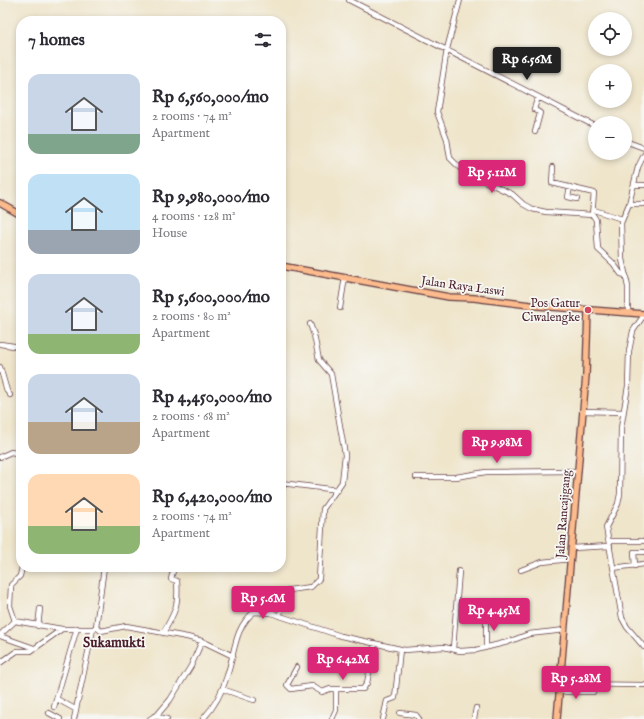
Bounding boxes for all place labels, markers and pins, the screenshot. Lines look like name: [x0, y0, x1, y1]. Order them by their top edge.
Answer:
pin: Rp 6.56M: [486, 47, 568, 81]
pin: Rp 5.11M: [451, 160, 533, 194]
place label: Pos Gatur Ciwalengke: [522, 296, 581, 325]
marker: Pos Gatur Ciwalengke: [583, 305, 593, 315]
pin: Rp 9.98M: [456, 430, 538, 464]
pin: Rp 5.6M: [226, 586, 300, 620]
pin: Rp 4.45M: [453, 598, 535, 632]
pin: Rp 6.42M: [302, 647, 384, 681]
pin: Rp 5.28M: [535, 666, 617, 700]

